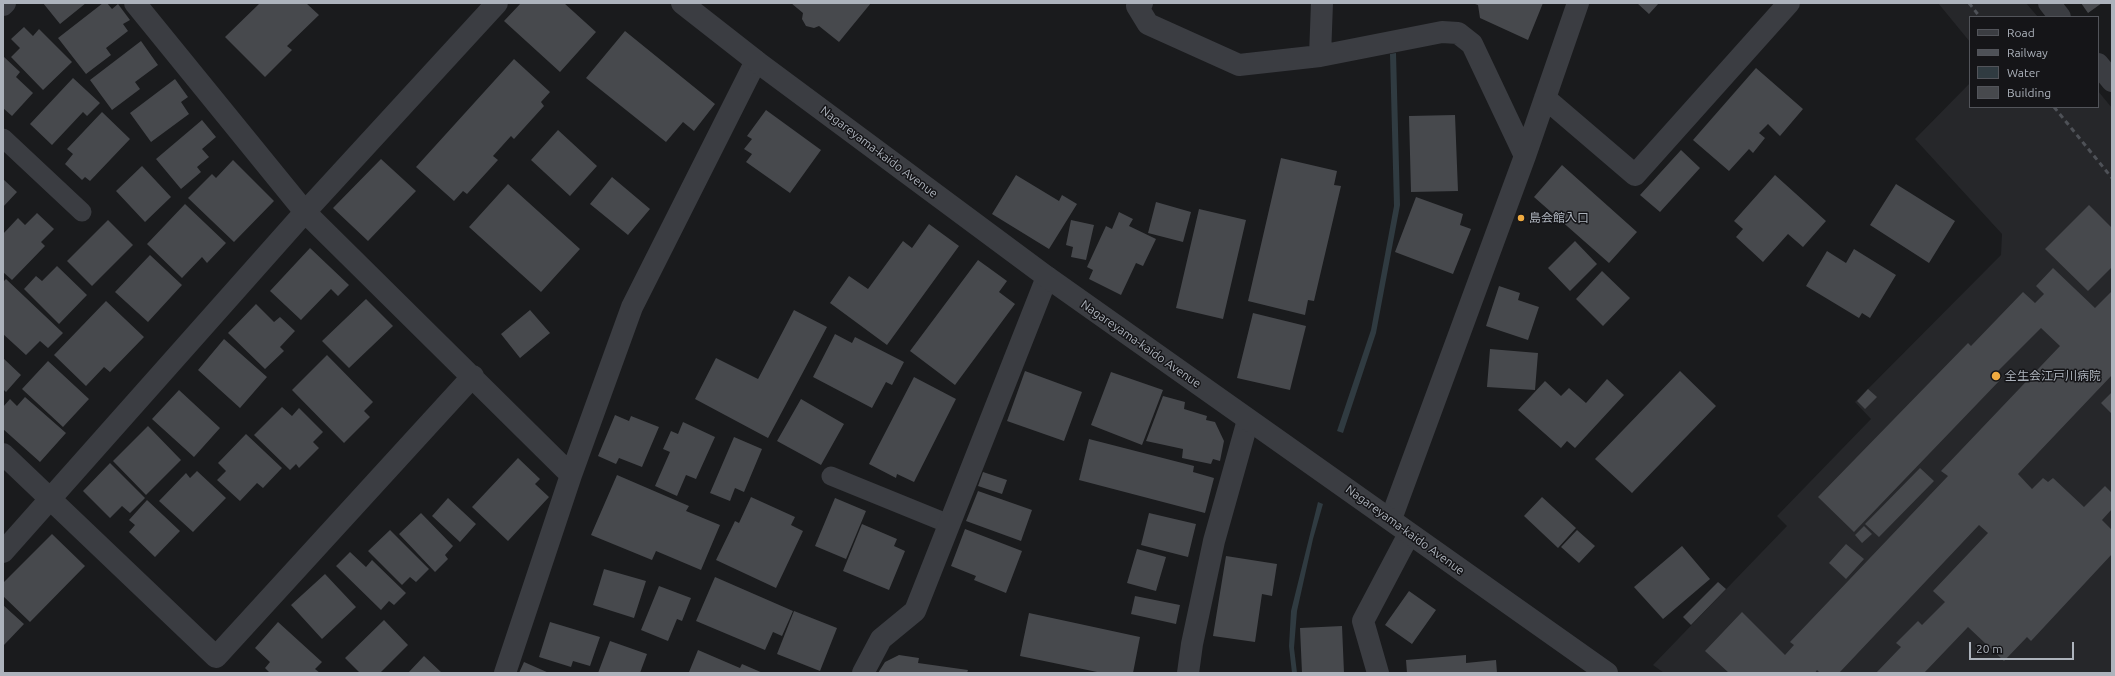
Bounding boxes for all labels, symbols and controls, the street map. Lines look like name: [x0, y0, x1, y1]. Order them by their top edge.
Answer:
legend: [1969, 16, 2099, 108]
text: Road: [2007, 26, 2035, 39]
text: Railway: [2007, 46, 2048, 59]
text: Water: [2007, 66, 2040, 79]
text: Building: [2007, 86, 2051, 99]
street label: Nagareyama-kaido Avenue: [817, 103, 941, 201]
place label: 島会館入口: [1529, 211, 1589, 225]
marker: 島会館入口: [1516, 213, 1526, 223]
street label: Nagareyama-kaido Avenue: [1078, 297, 1204, 391]
place label: 全生会江戸川病院: [2005, 369, 2101, 383]
marker: 全生会江戸川病院: [1990, 370, 2002, 382]
street label: Nagareyama-kaido Avenue: [1343, 482, 1467, 578]
scale bar: [1971, 634, 2076, 660]
text: 20 m: [1976, 642, 2003, 655]

